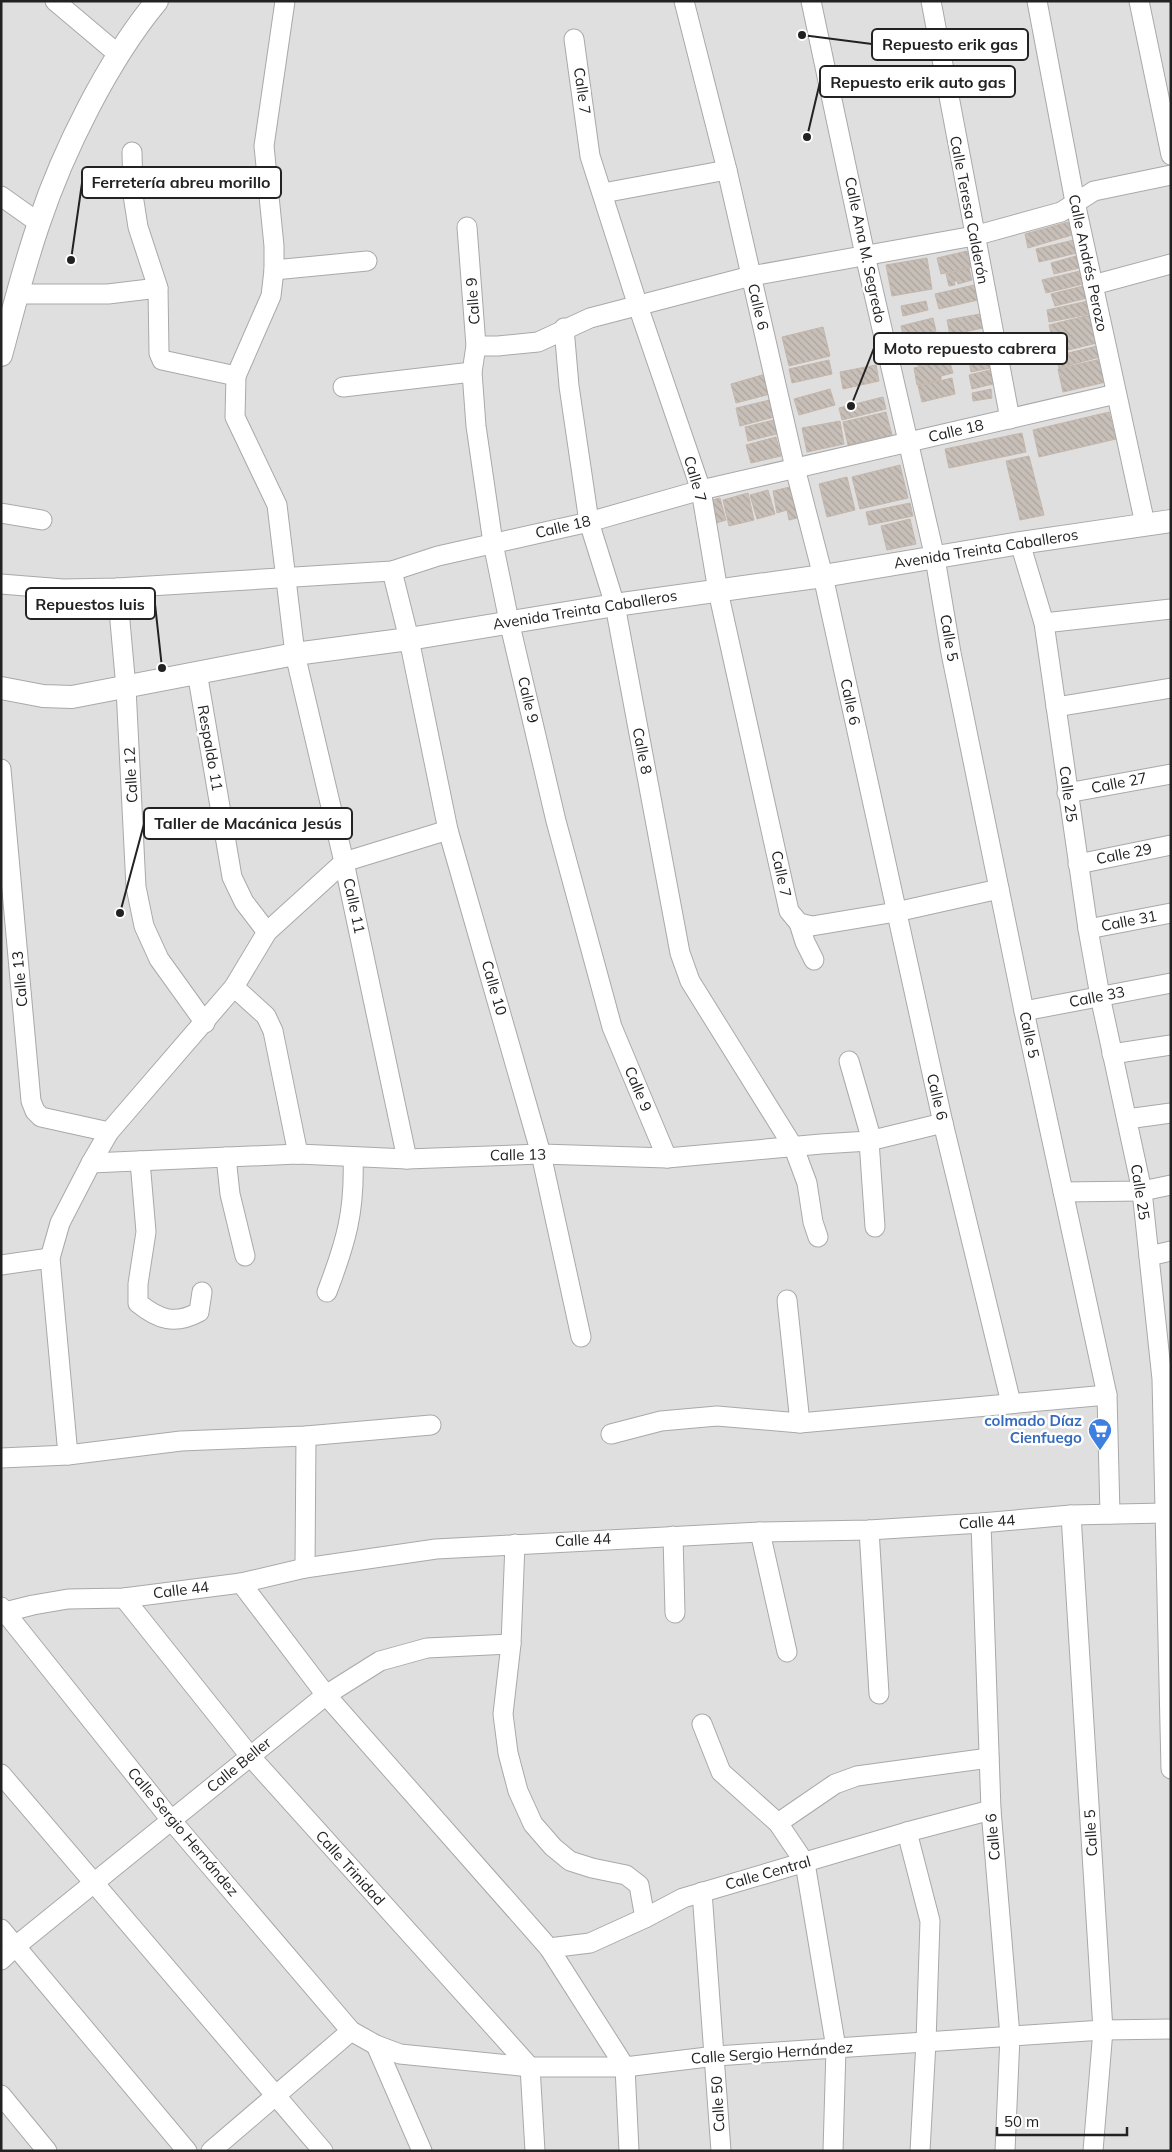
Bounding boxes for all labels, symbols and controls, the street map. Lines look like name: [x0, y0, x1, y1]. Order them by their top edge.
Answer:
callout: Repuesto erik gas: [872, 29, 1028, 60]
text: Repuesto erik gas: [882, 34, 1018, 54]
street label: Calle 7: [570, 66, 595, 116]
callout: Repuesto erik auto gas: [820, 66, 1015, 97]
text: Repuesto erik auto gas: [830, 72, 1006, 92]
street label: Calle Teresa Calderón: [946, 134, 993, 286]
callout: Ferretería abreu morillo: [82, 167, 281, 198]
text: Ferretería abreu morillo: [91, 172, 271, 192]
street label: Calle Ana M. Segredo: [841, 175, 890, 325]
street label: Calle Andrés Perozo: [1065, 193, 1112, 333]
street label: Calle 9: [461, 277, 484, 325]
street label: Calle 6: [744, 282, 773, 332]
callout: Moto repuesto cabrera: [874, 333, 1067, 364]
text: Moto repuesto cabrera: [884, 338, 1057, 358]
street label: Calle 18: [926, 415, 985, 446]
street label: Calle 7: [680, 454, 711, 504]
street label: Calle 18: [533, 511, 592, 542]
street label: Avenida Treinta Caballeros: [892, 525, 1080, 572]
street label: Avenida Treinta Caballeros: [491, 586, 679, 633]
callout: Repuestos luis: [26, 588, 155, 619]
text: Repuestos luis: [35, 594, 145, 614]
street label: Calle 5: [936, 613, 963, 663]
street label: Calle 9: [514, 675, 543, 725]
street label: Calle 6: [836, 677, 865, 727]
street label: Respaldo 11: [194, 703, 227, 792]
street label: Calle 8: [629, 726, 656, 776]
street label: Calle 12: [120, 746, 141, 804]
street label: Calle 25: [1055, 765, 1082, 823]
street label: Calle 27: [1089, 768, 1148, 797]
callout: Taller de Macánica Jesús: [144, 808, 352, 839]
text: Taller de Macánica Jesús: [154, 813, 342, 833]
street label: Calle 29: [1094, 839, 1153, 868]
street label: Calle 7: [767, 849, 796, 899]
street label: Calle 11: [339, 876, 370, 935]
street label: Calle 31: [1099, 906, 1158, 935]
street label: Calle 13: [8, 950, 31, 1008]
street label: Calle 10: [478, 958, 511, 1018]
street label: Calle 33: [1067, 982, 1126, 1011]
street label: Calle 5: [1015, 1010, 1044, 1060]
street label: Calle 9: [620, 1063, 656, 1114]
street label: Calle 6: [923, 1072, 952, 1122]
street label: Calle 13: [490, 1145, 546, 1164]
street label: Calle 25: [1127, 1163, 1154, 1221]
place label: colmado Díaz Cienfuego: [984, 1411, 1082, 1447]
supermarket icon: colmado Díaz Cienfuego: [1087, 1417, 1113, 1451]
street label: Calle 44: [958, 1510, 1016, 1533]
street label: Calle 44: [554, 1529, 612, 1550]
street label: Calle 44: [152, 1577, 210, 1602]
street label: Calle Beller: [203, 1733, 275, 1796]
street label: Calle Sergio Hernández: [124, 1763, 243, 1900]
street label: Calle 5: [1080, 1809, 1101, 1857]
street label: Calle 6: [981, 1813, 1004, 1861]
street label: Calle Trinidad: [312, 1826, 389, 1909]
street label: Calle Central: [723, 1851, 813, 1894]
street label: Calle Sergio Hernández: [690, 2037, 854, 2068]
street label: Calle 50: [707, 2075, 728, 2133]
scale bar: [997, 2104, 1127, 2136]
text: 50 m: [1004, 2112, 1039, 2131]

